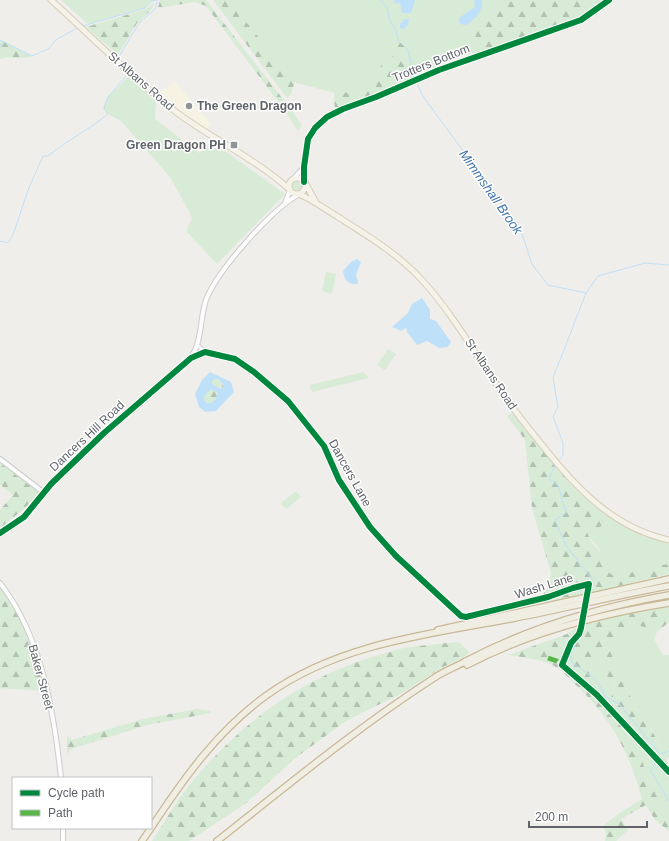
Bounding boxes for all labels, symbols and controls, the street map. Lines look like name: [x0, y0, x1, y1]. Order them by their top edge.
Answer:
street label: Trotters Bottom: [390, 41, 472, 85]
street label: St Albans Road: [105, 49, 177, 113]
place label: The Green Dragon: [197, 99, 302, 113]
marker: The Green Dragon: [184, 101, 194, 111]
place label: Green Dragon PH: [126, 138, 226, 152]
marker: Green Dragon PH: [229, 140, 239, 150]
water label: Mimmshall Brook: [456, 147, 527, 238]
street label: St Albans Road: [462, 336, 520, 412]
street label: Dancers Hill Road: [47, 398, 127, 474]
street label: Dancers Lane: [326, 437, 374, 509]
street label: Wash Lane: [513, 570, 575, 602]
street label: Baker Street: [26, 643, 57, 712]
legend: [12, 777, 152, 829]
text: Cycle path: [48, 786, 105, 800]
scale bar: [529, 803, 647, 829]
text: Path: [48, 806, 73, 820]
text: 200 m: [535, 810, 568, 824]

